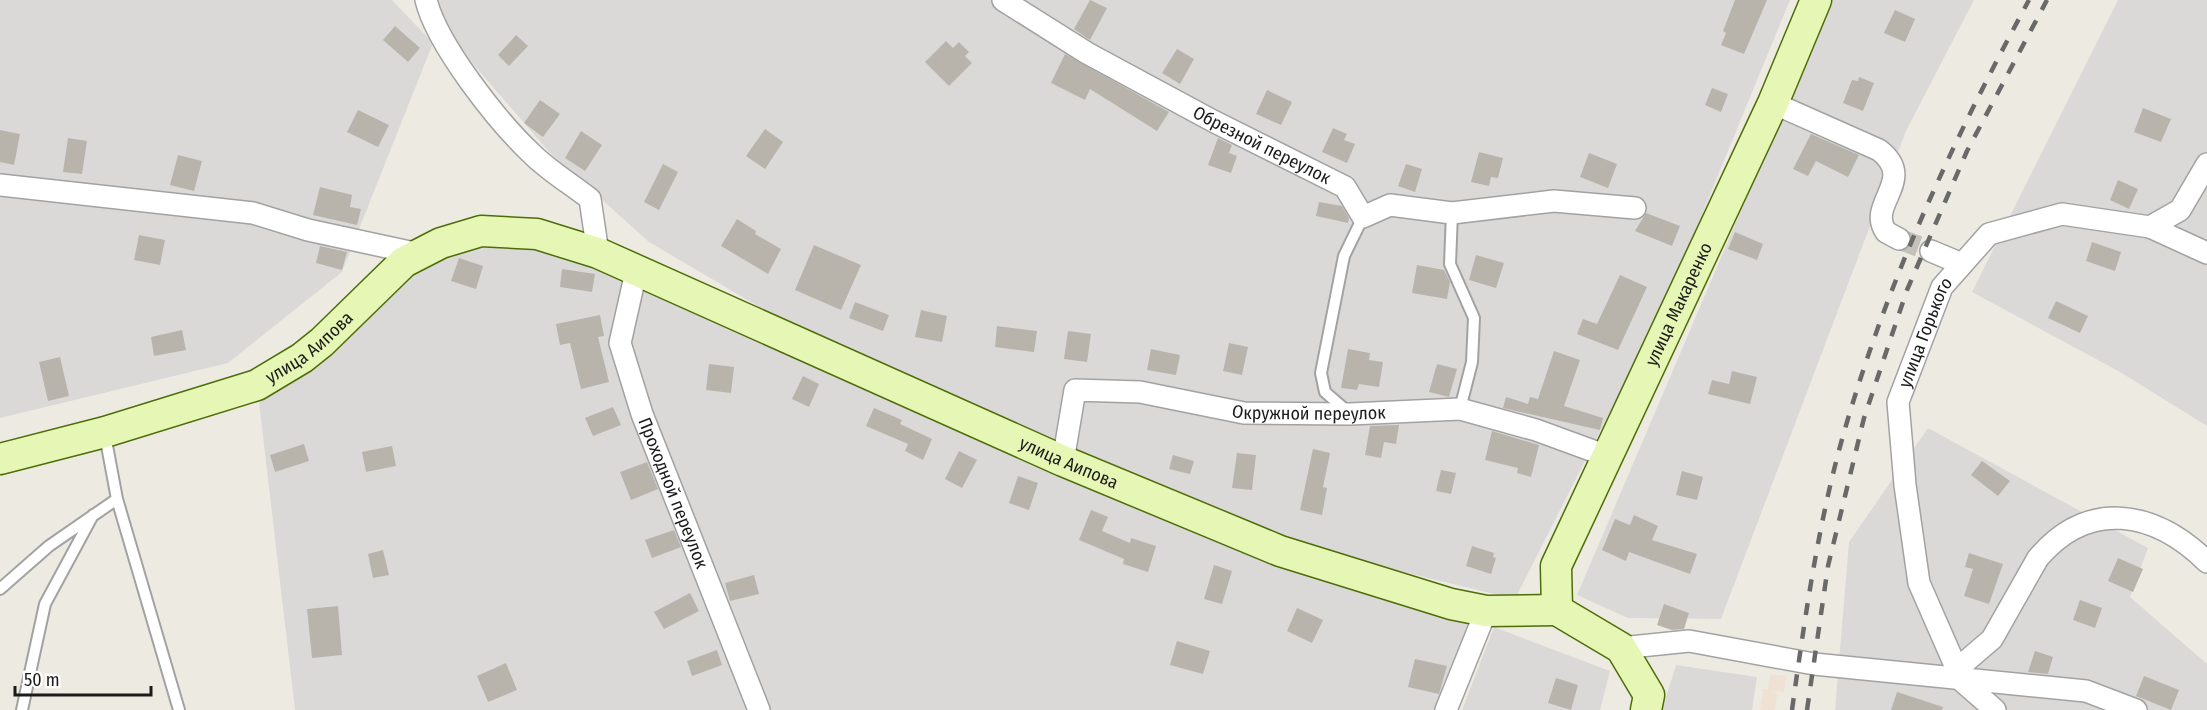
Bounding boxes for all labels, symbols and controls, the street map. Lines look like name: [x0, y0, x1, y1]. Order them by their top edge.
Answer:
street label: Обрезной переулок: [1189, 101, 1335, 189]
street label: улица Макаренко: [1640, 239, 1717, 370]
street label: улица Горького: [1894, 272, 1957, 391]
street label: улица Аипова: [262, 307, 358, 388]
street label: Окружной переулок: [1230, 400, 1387, 425]
street label: Проходной переулок: [633, 414, 713, 572]
street label: улица Аипова: [1016, 432, 1122, 494]
scale bar: [15, 659, 152, 697]
text: 50 m: [24, 669, 60, 691]

